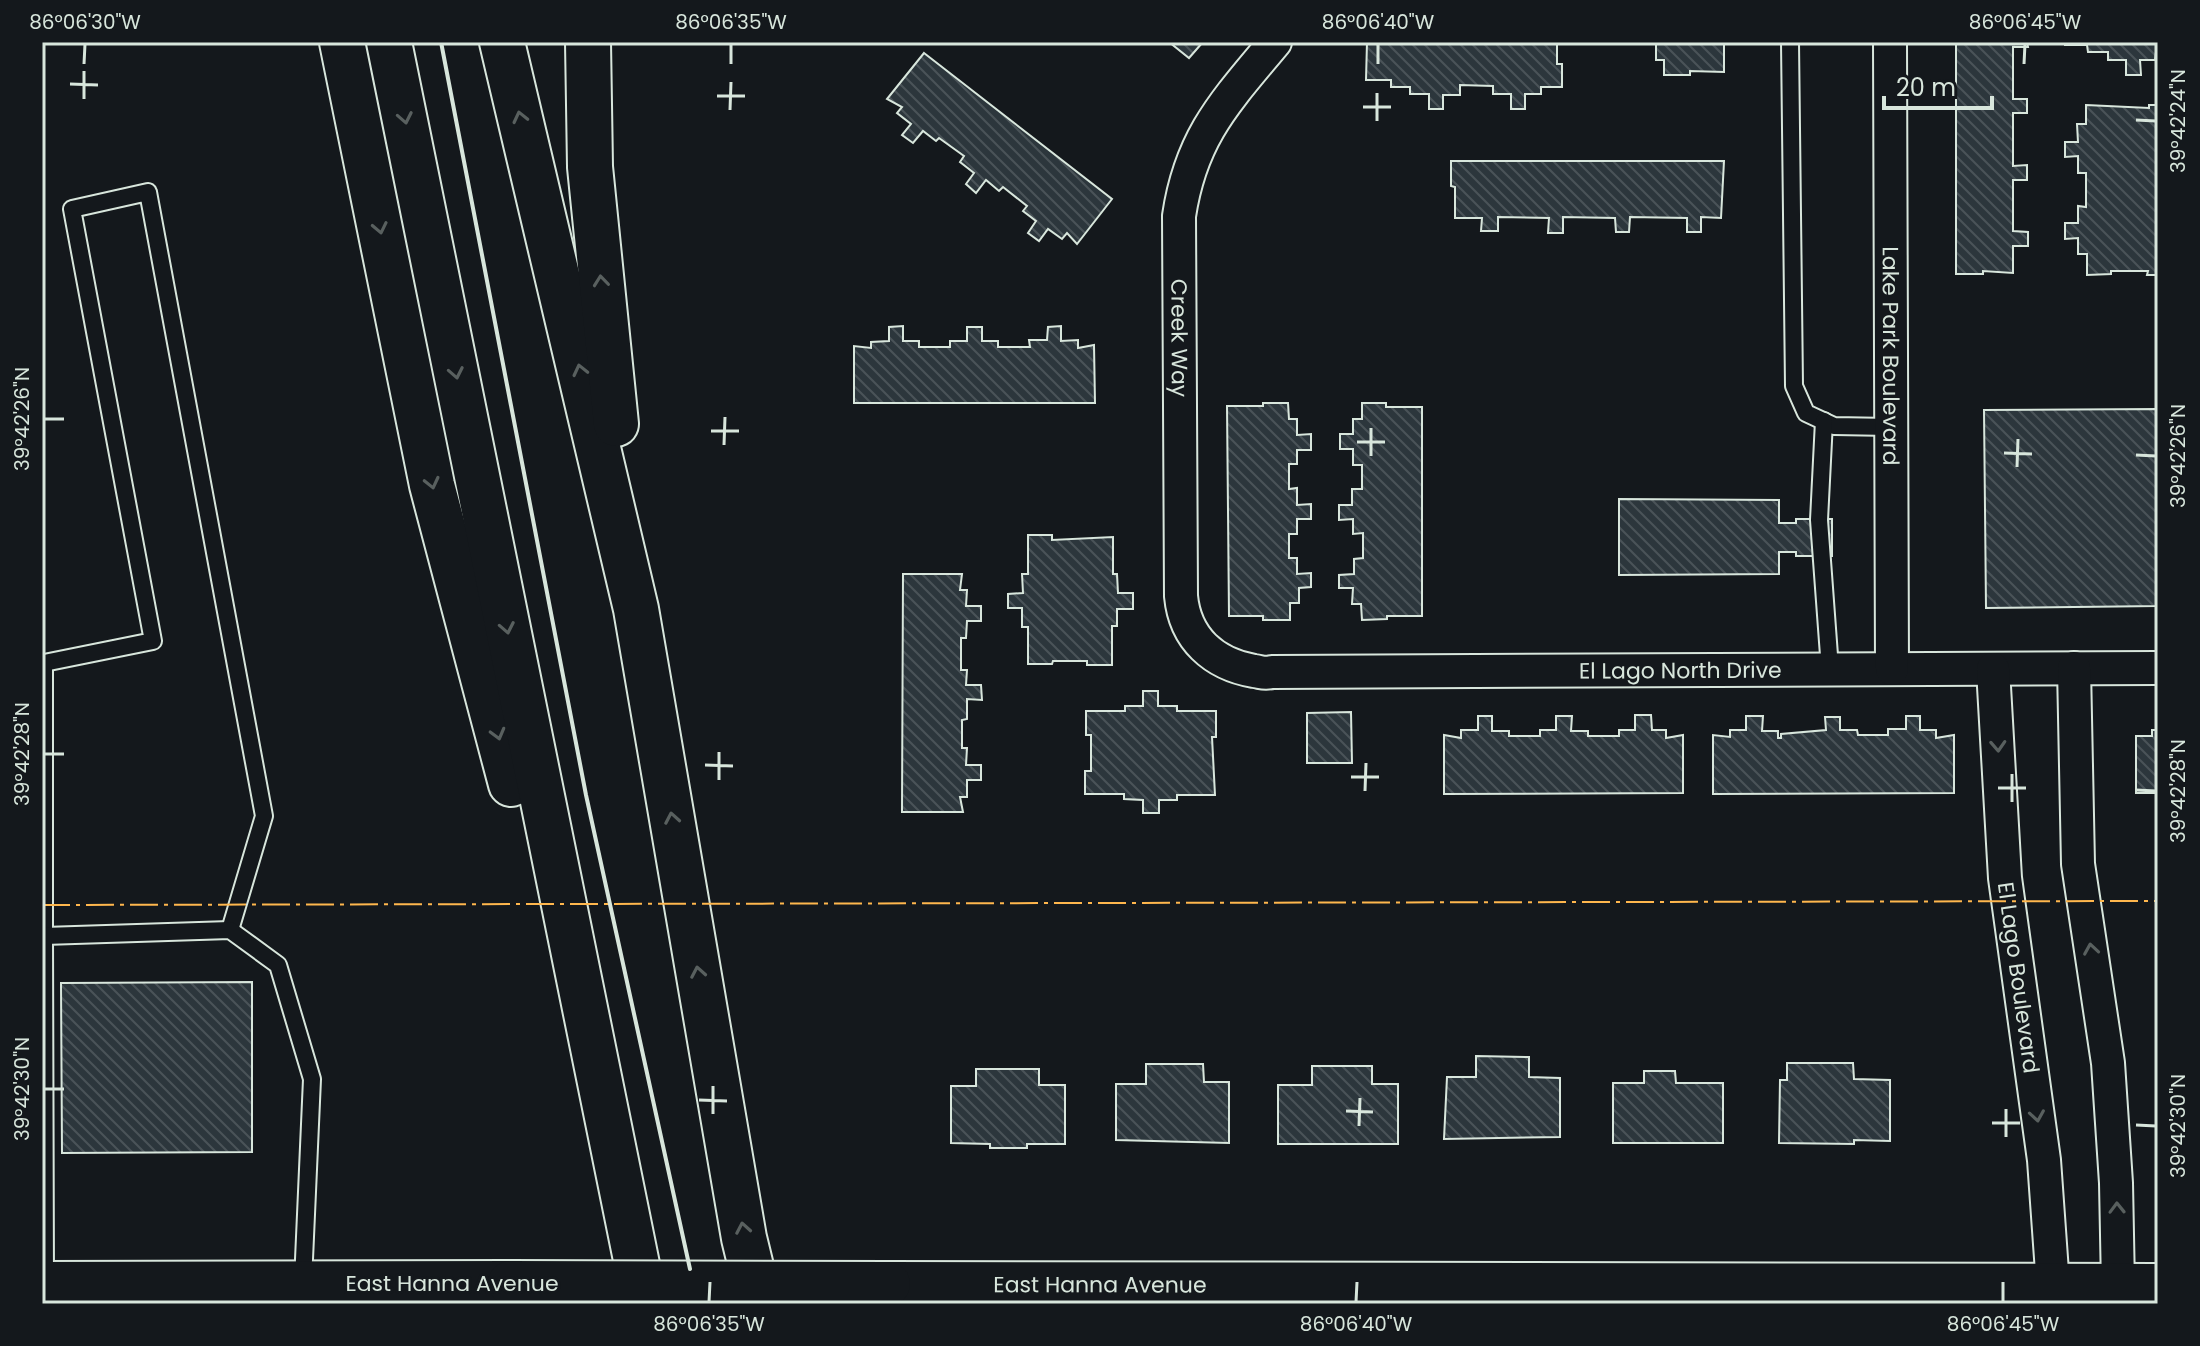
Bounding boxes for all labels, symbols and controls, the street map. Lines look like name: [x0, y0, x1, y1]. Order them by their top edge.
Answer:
text: 86°06'30"W: [29, 8, 141, 36]
text: 86°06'35"W: [675, 8, 787, 36]
text: 86°06'40"W: [1322, 8, 1435, 36]
text: 86°06'45"W: [1969, 8, 2082, 36]
scale bar: [1884, 60, 1992, 110]
text: 39°42'24"N: [2164, 69, 2192, 173]
text: 20 m: [1896, 71, 1956, 104]
one-way arrow: [512, 111, 529, 124]
one-way arrow: [395, 112, 412, 125]
one-way arrow: [370, 221, 387, 235]
street label: Lake Park Boulevard: [1875, 246, 1907, 466]
one-way arrow: [593, 274, 610, 287]
street label: Creek Way: [1164, 279, 1195, 398]
one-way arrow: [572, 364, 589, 377]
one-way arrow: [447, 366, 464, 380]
text: 39°42'26"N: [8, 367, 36, 471]
text: 39°42'26"N: [2164, 404, 2192, 508]
one-way arrow: [423, 475, 440, 489]
one-way arrow: [498, 621, 515, 635]
street label: El Lago North Drive: [1579, 654, 1782, 686]
text: 39°42'28"N: [8, 702, 36, 806]
one-way arrow: [488, 727, 505, 741]
text: 39°42'28"N: [2164, 739, 2192, 843]
one-way arrow: [1989, 740, 2006, 753]
one-way arrow: [664, 812, 681, 825]
street label: El Lago Boulevard: [1990, 880, 2047, 1075]
one-way arrow: [2083, 942, 2100, 956]
one-way arrow: [691, 965, 708, 979]
text: 39°42'30"N: [8, 1037, 36, 1141]
text: 39°42'30"N: [2164, 1074, 2192, 1178]
one-way arrow: [2028, 1109, 2045, 1123]
one-way arrow: [2108, 1201, 2125, 1214]
one-way arrow: [735, 1221, 752, 1235]
street label: East Hanna Avenue: [345, 1268, 559, 1299]
street label: East Hanna Avenue: [993, 1269, 1207, 1300]
text: 86°06'35"W: [653, 1310, 765, 1338]
text: 86°06'40"W: [1300, 1310, 1413, 1338]
text: 86°06'45"W: [1947, 1310, 2060, 1338]

